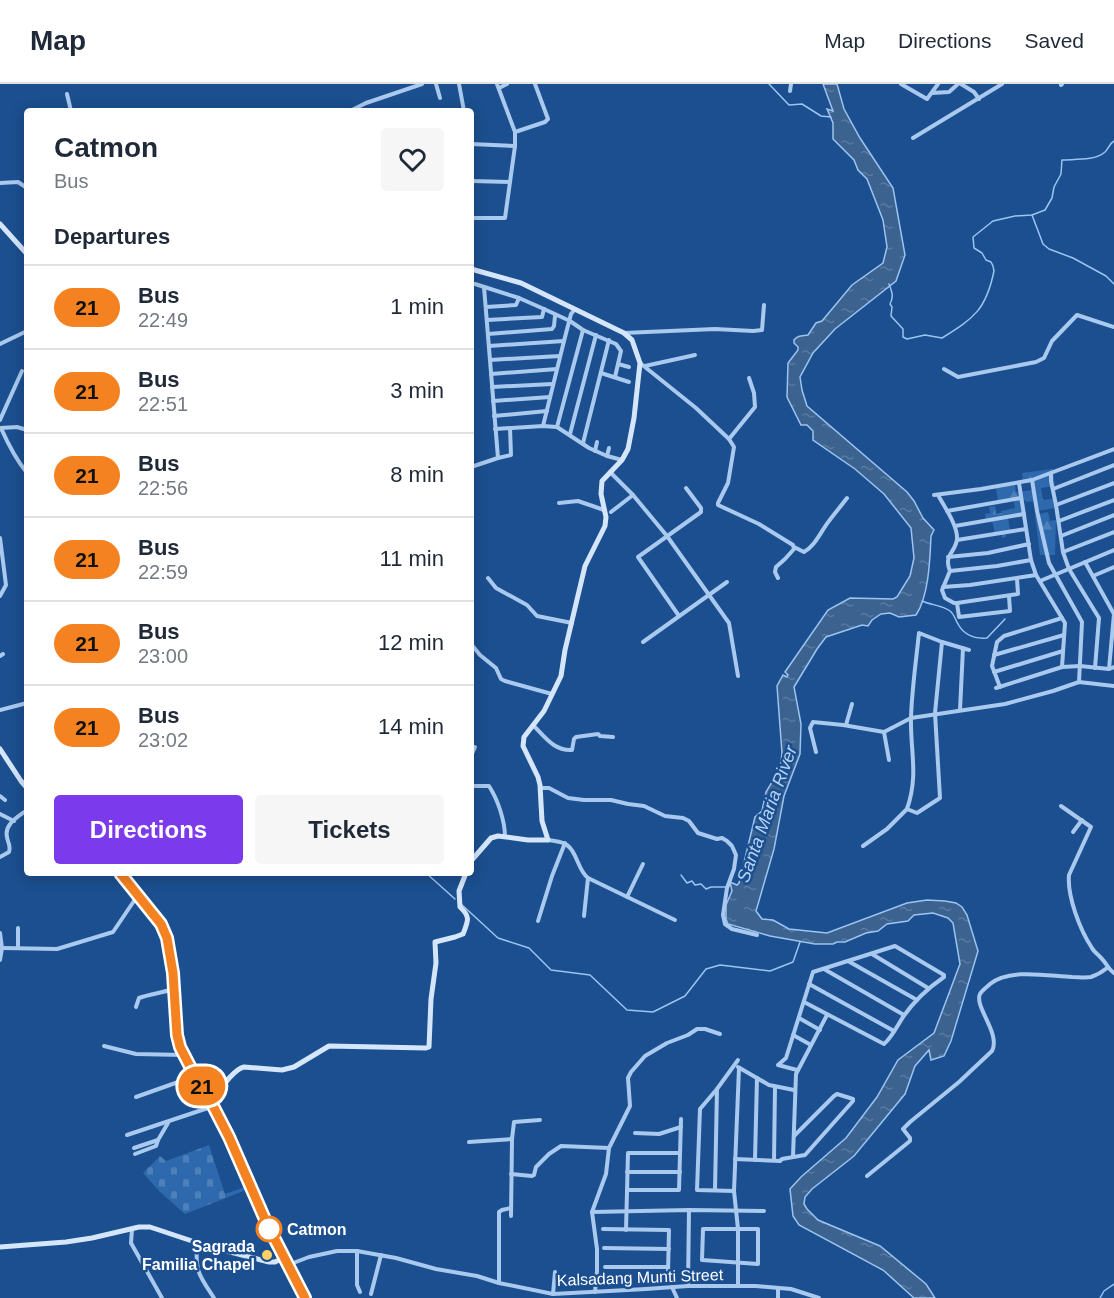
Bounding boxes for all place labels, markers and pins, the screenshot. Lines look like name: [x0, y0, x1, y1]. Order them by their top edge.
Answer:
marker: Catmon: [256, 1216, 282, 1242]
place label: Catmon: [287, 1221, 347, 1238]
place label: Sagrada Familia Chapel: [142, 1238, 255, 1273]
marker: Sagrada Familia Chapel: [260, 1248, 274, 1262]

